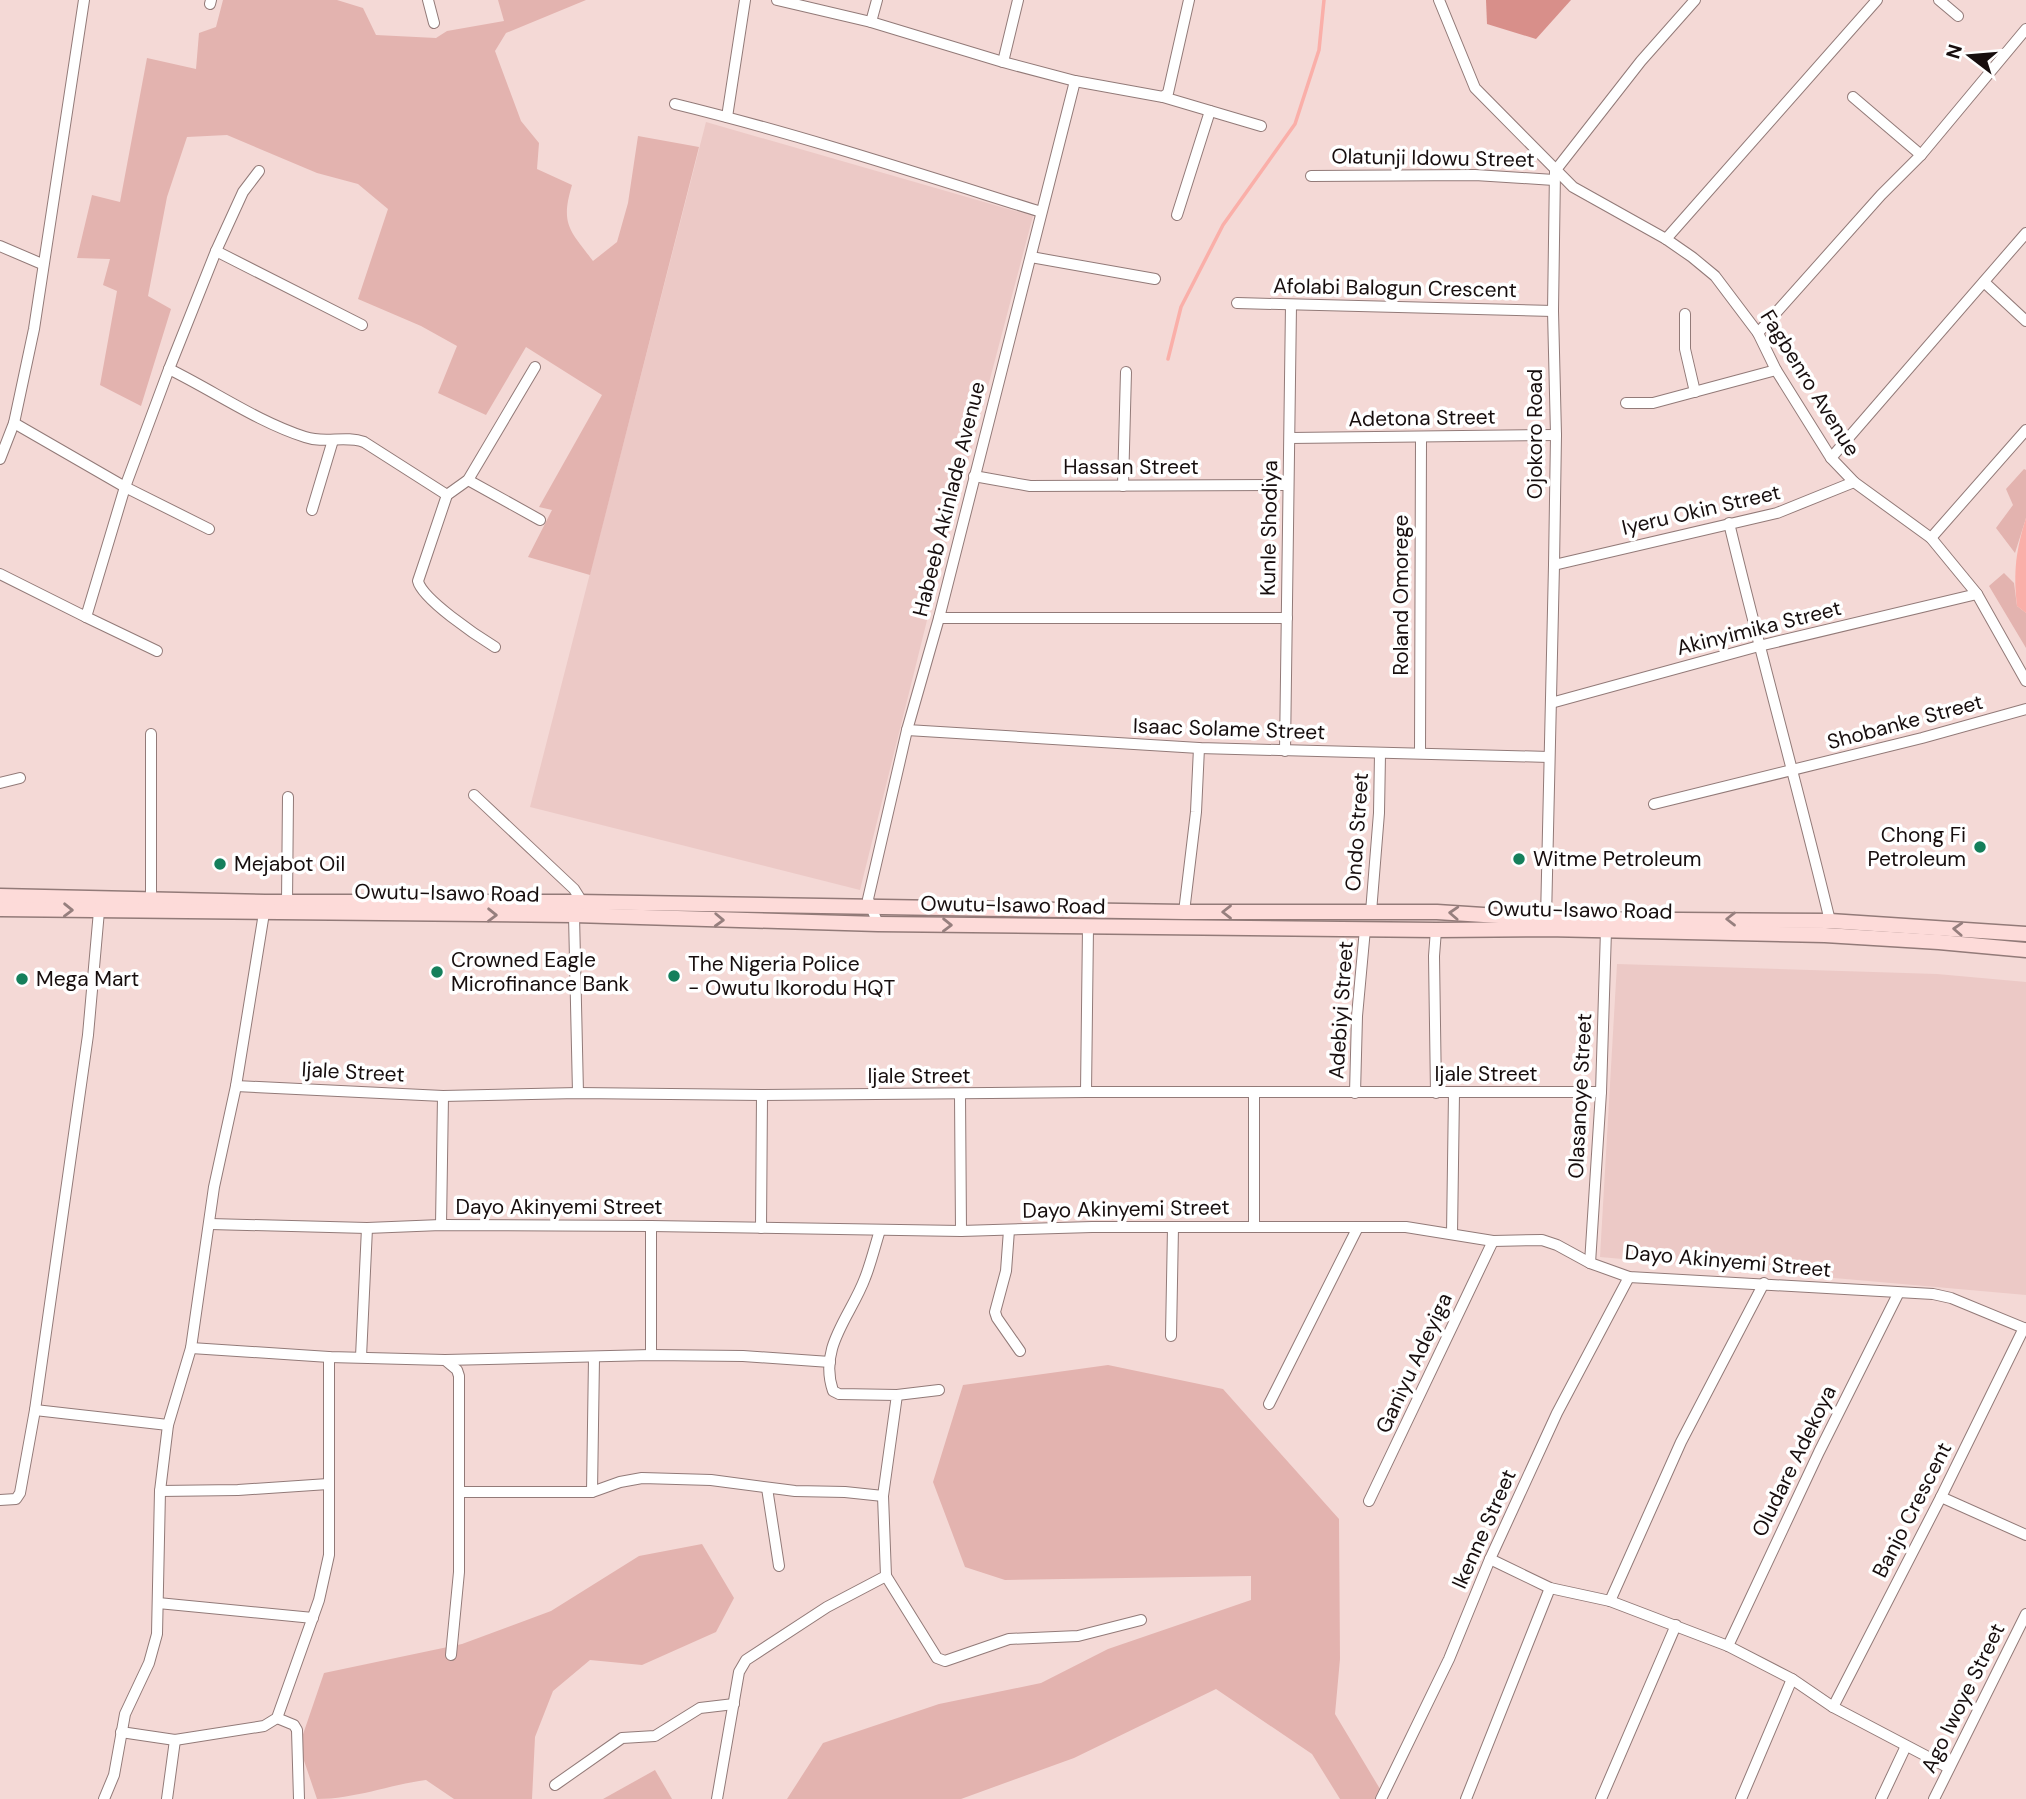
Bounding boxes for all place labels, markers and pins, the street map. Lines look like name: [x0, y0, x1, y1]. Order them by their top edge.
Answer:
place label: Chong Fi Petroleum: [1867, 821, 1966, 873]
marker: Chong Fi Petroleum: [1972, 839, 1988, 855]
place label: Witme Petroleum: [1533, 845, 1701, 873]
place label: Mejabot Oil: [234, 850, 345, 878]
marker: Witme Petroleum: [1511, 851, 1527, 867]
marker: Mejabot Oil: [212, 856, 228, 872]
place label: Crowned Eagle Microfinance Bank: [451, 946, 630, 998]
place label: The Nigeria Police - Owutu Ikorodu HQT: [688, 950, 895, 1002]
marker: Crowned Eagle Microfinance Bank: [429, 964, 445, 980]
place label: Mega Mart: [36, 965, 139, 993]
marker: The Nigeria Police - Owutu Ikorodu HQT: [666, 968, 682, 984]
marker: Mega Mart: [14, 971, 30, 987]

